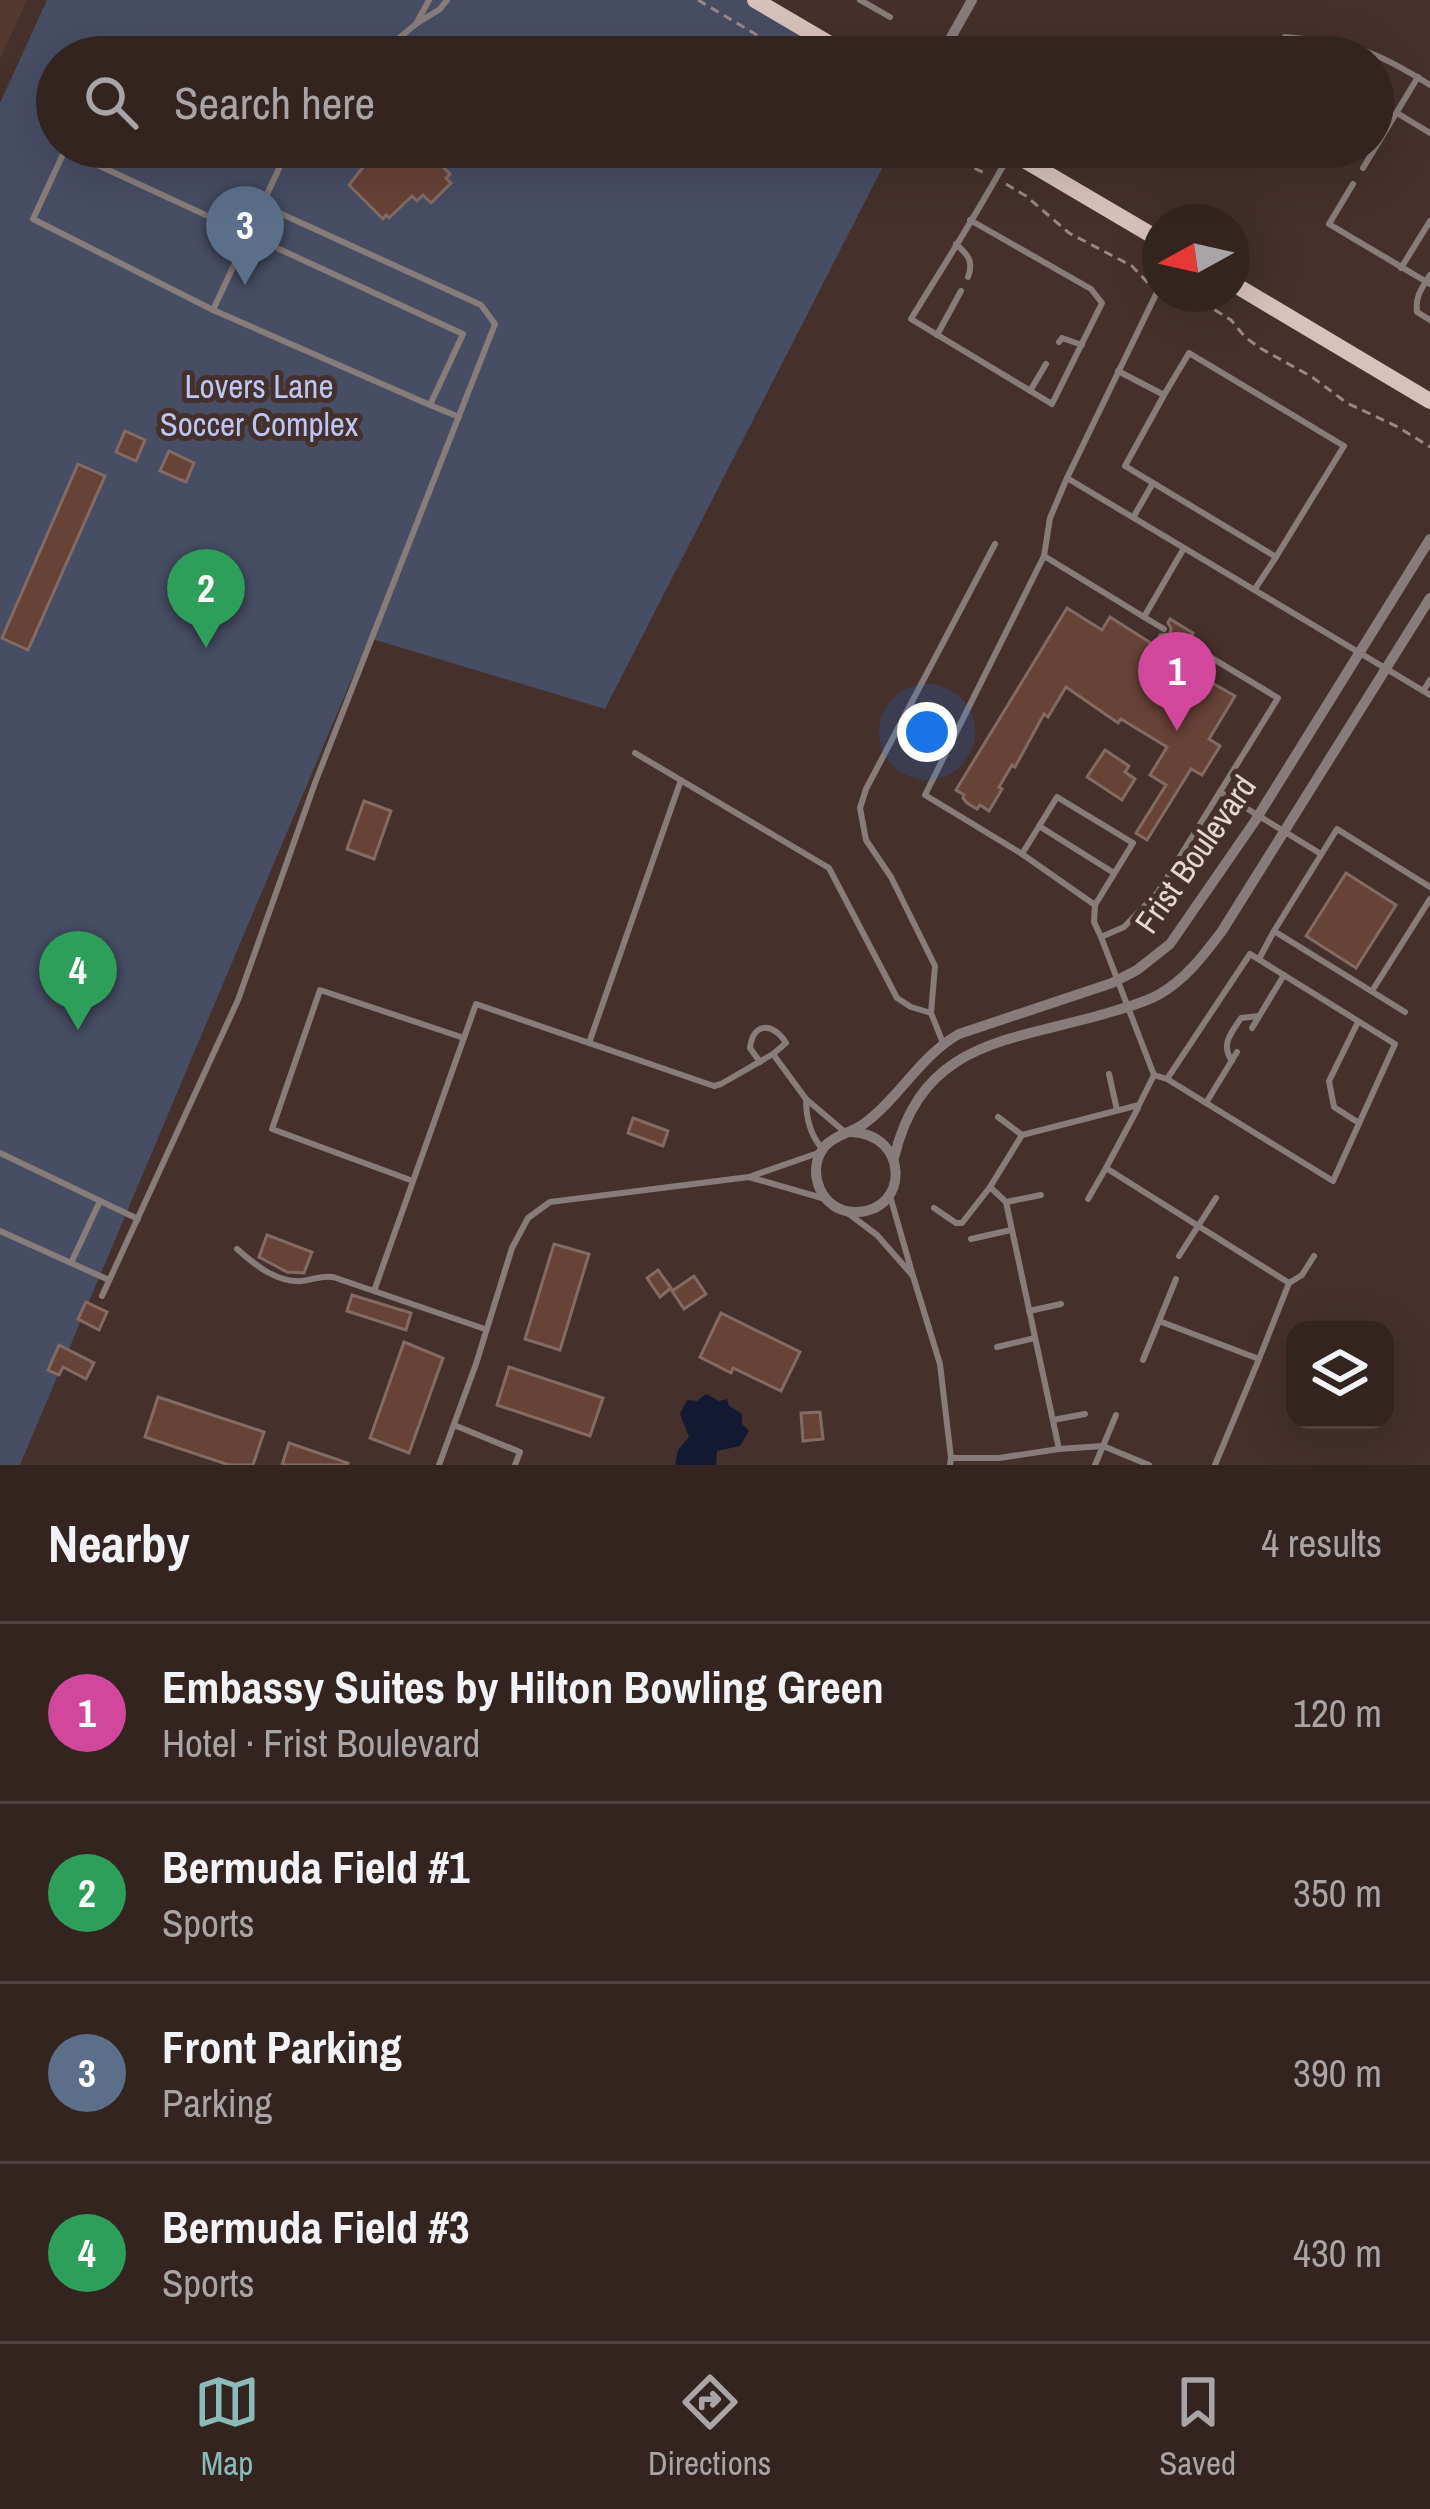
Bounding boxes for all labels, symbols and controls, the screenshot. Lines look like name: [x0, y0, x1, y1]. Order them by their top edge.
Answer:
search box: [36, 36, 1394, 168]
icon: search: [78, 69, 144, 135]
text: Search here: [174, 72, 375, 133]
pin: 3: [206, 186, 284, 285]
north arrow: [1142, 204, 1250, 312]
park label: Lovers Lane Soccer Complex: [160, 364, 359, 446]
pin: 2: [167, 549, 245, 648]
pin: 1: [1138, 632, 1216, 731]
your location: [897, 702, 957, 762]
street label: Frist Boulevard: [1124, 766, 1266, 942]
pin: 4: [39, 931, 117, 1030]
map controls: [1286, 1321, 1394, 1429]
button: layers: [1286, 1321, 1394, 1429]
text: Nearby: [48, 1509, 190, 1578]
text: 4 results: [1261, 1517, 1382, 1569]
text: Embassy Suites by Hilton Bowling Green: [162, 1656, 884, 1717]
text: 1: [78, 1687, 96, 1739]
text: 120 m: [1293, 1687, 1382, 1739]
text: Hotel · Frist Boulevard: [162, 1717, 480, 1769]
text: Bermuda Field #1: [162, 1836, 470, 1897]
text: 2: [78, 1867, 96, 1919]
text: 350 m: [1293, 1867, 1382, 1919]
text: Sports: [162, 1897, 254, 1949]
text: Front Parking: [162, 2016, 402, 2077]
text: 3: [78, 2047, 96, 2099]
text: 390 m: [1293, 2047, 1382, 2099]
text: Parking: [162, 2077, 272, 2129]
text: Bermuda Field #3: [162, 2196, 470, 2257]
text: 4: [78, 2227, 96, 2279]
text: 430 m: [1293, 2227, 1382, 2279]
text: Sports: [162, 2257, 254, 2309]
tab: Map: [194, 2369, 260, 2485]
tab: Directions: [648, 2369, 771, 2485]
tab: Saved: [1159, 2369, 1236, 2485]

